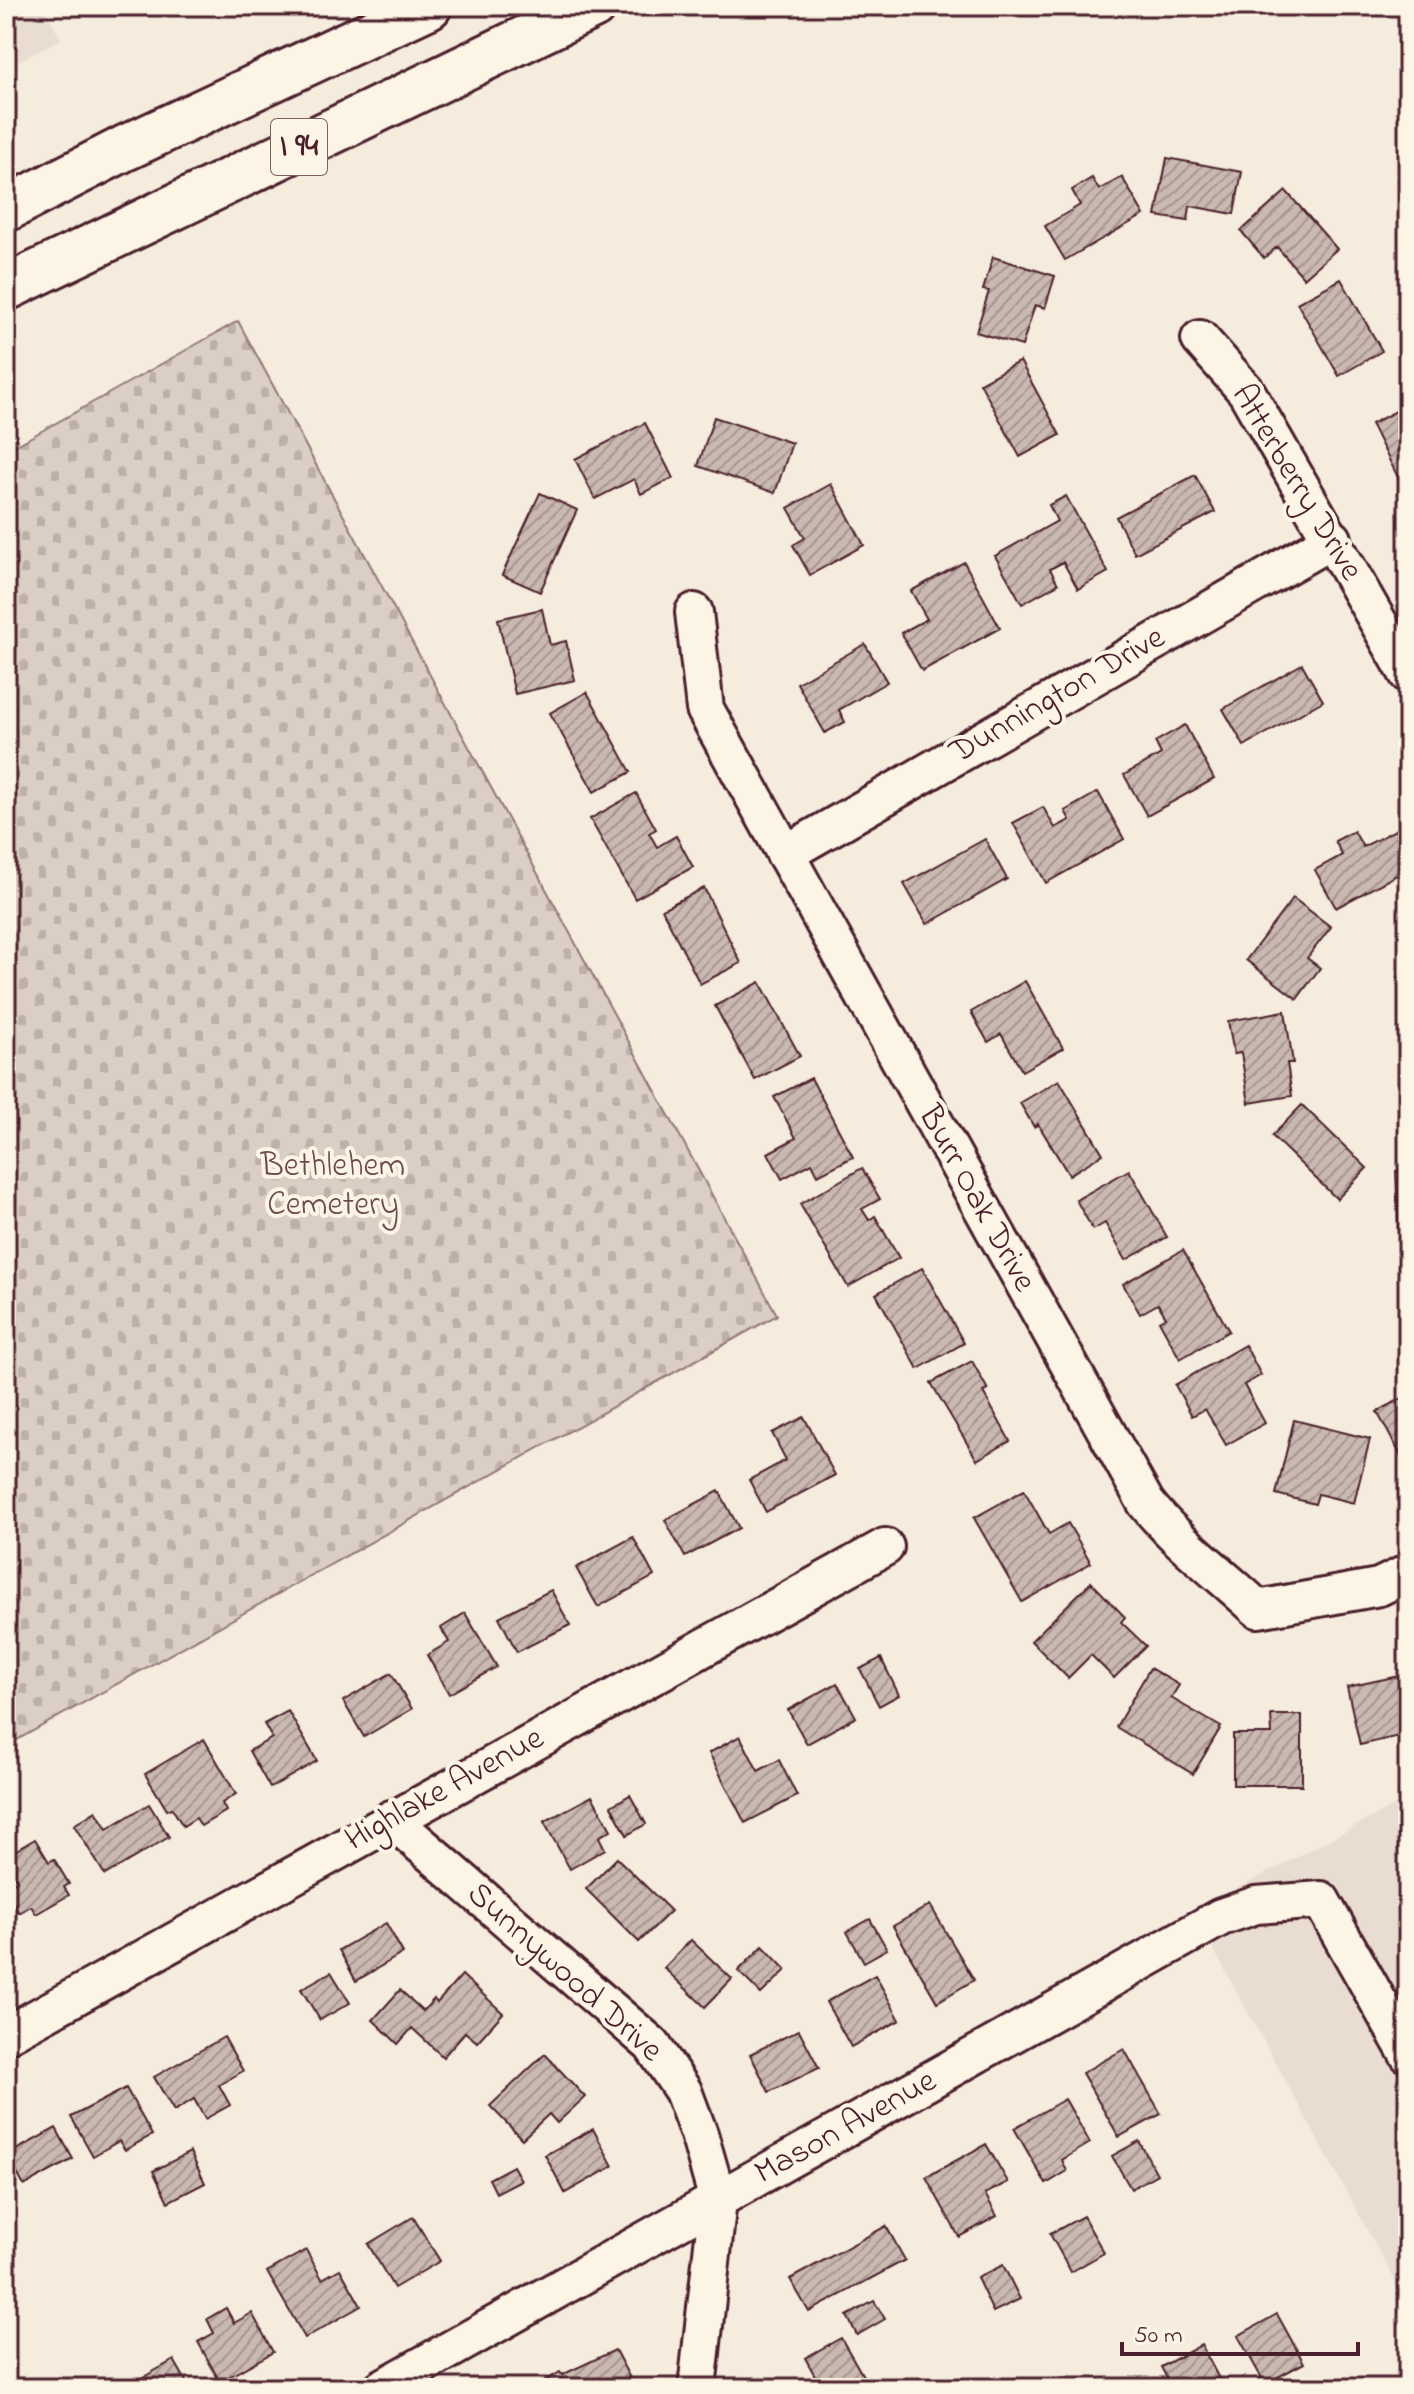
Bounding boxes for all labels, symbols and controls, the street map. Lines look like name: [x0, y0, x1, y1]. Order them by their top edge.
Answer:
road number: I 94: [271, 119, 327, 175]
street label: Atterberry Drive: [1217, 375, 1375, 592]
street label: Dunnington Drive: [940, 614, 1176, 778]
street label: Burr Oak Drive: [903, 1096, 1048, 1302]
park label: Bethlehem Cemetery: [260, 1142, 405, 1231]
street label: Highlake Avenue: [337, 1714, 554, 1865]
street label: Sunnywood Drive: [455, 1871, 674, 2076]
street label: Mason Avenue: [746, 2057, 947, 2199]
scale bar: [1122, 2306, 1358, 2356]
text: 50 m: [1134, 2319, 1183, 2354]

